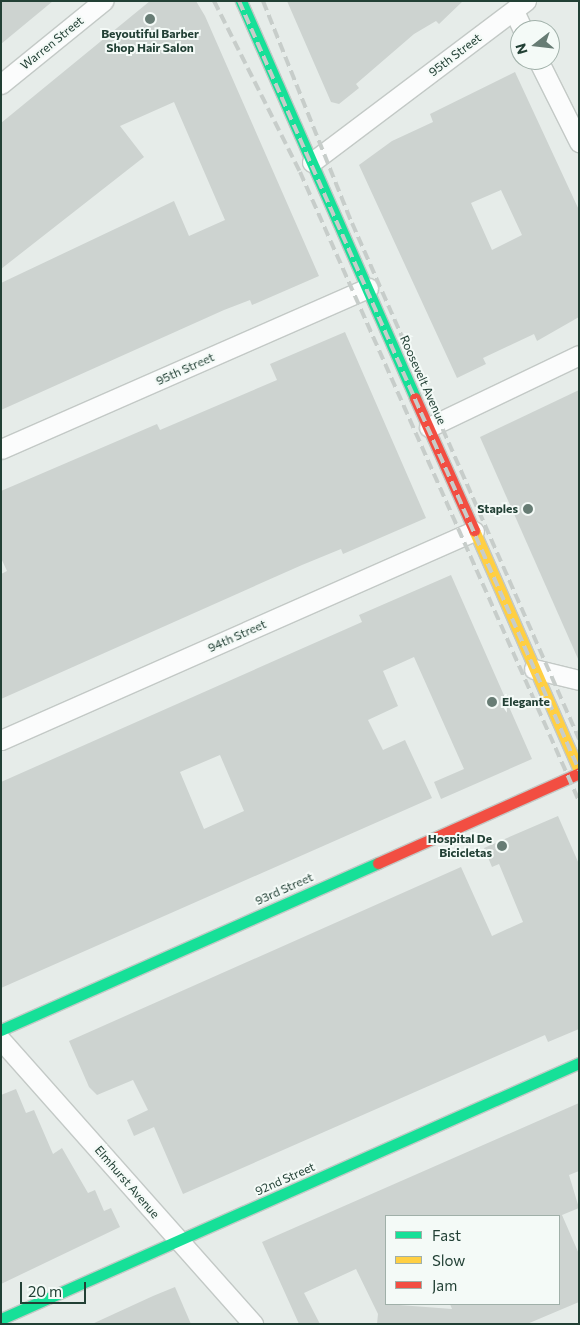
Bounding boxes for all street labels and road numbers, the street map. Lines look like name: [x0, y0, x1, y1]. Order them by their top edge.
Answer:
street label: Warren Street: [18, 13, 86, 73]
street label: 95th Street: [426, 31, 484, 79]
street label: Roosevelt Avenue: [397, 333, 449, 427]
street label: 95th Street: [154, 350, 216, 388]
street label: 94th Street: [206, 617, 268, 655]
street label: 93rd Street: [253, 870, 315, 908]
street label: Elmhurst Avenue: [92, 1143, 162, 1221]
street label: 92nd Street: [253, 1159, 317, 1199]

